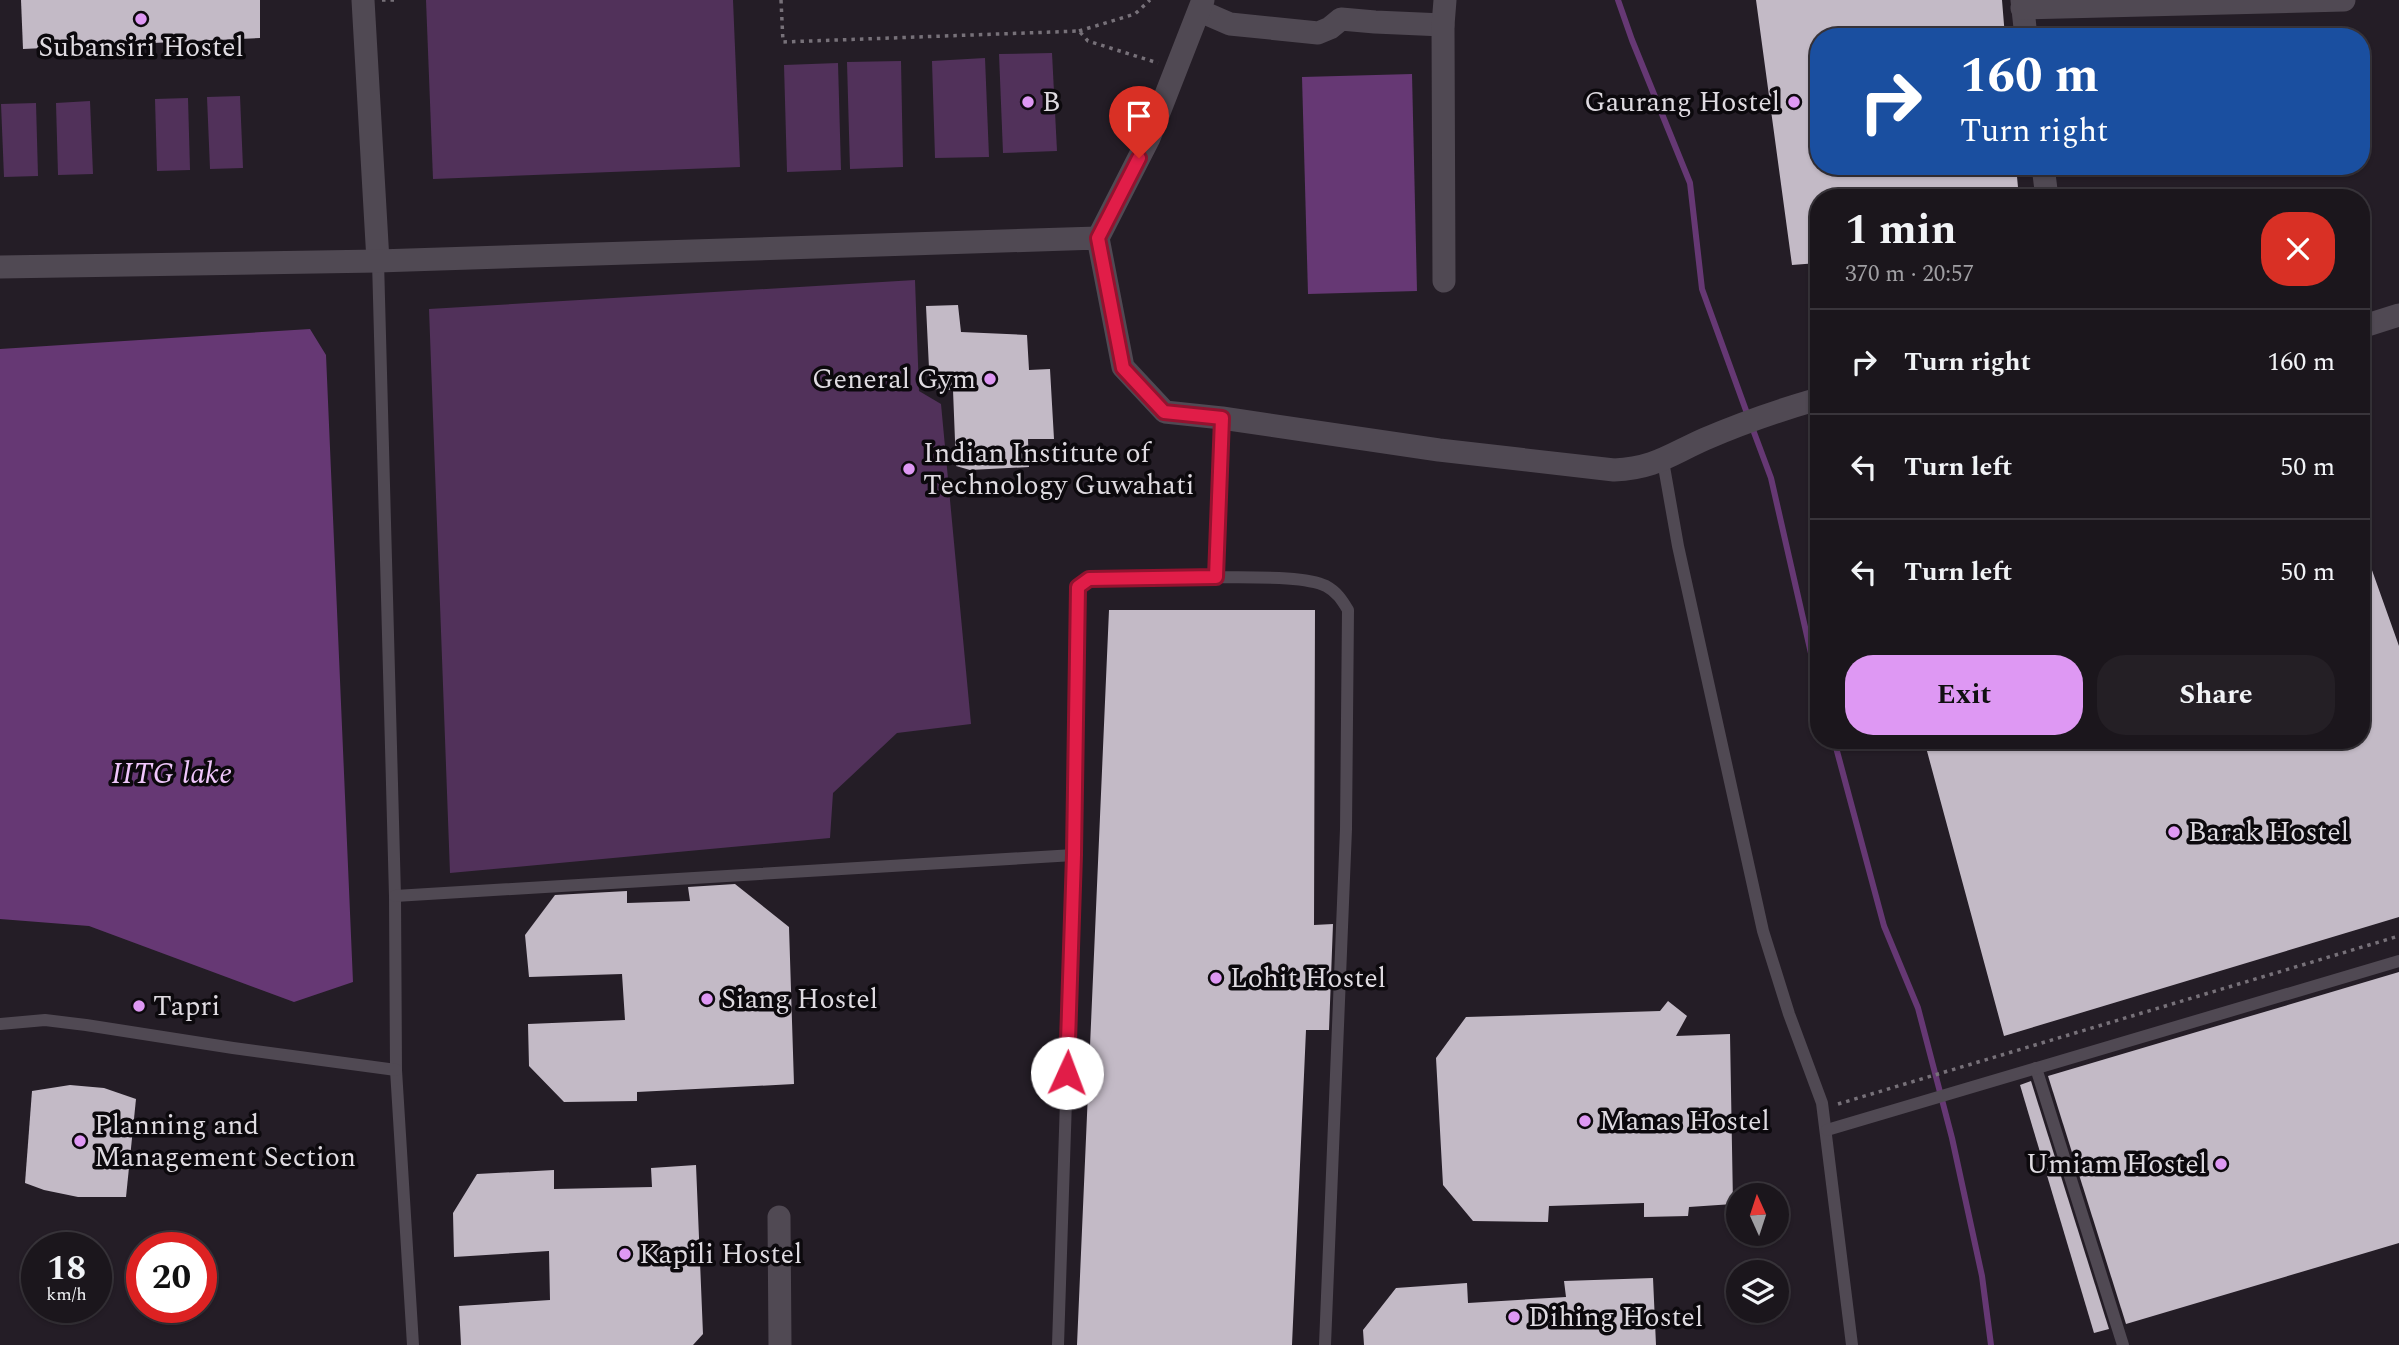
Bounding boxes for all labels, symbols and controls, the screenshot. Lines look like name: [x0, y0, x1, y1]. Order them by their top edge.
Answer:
marker: Subansiri Hostel: [133, 11, 149, 27]
place label: Subansiri Hostel: [38, 26, 244, 69]
text: 160 m: [1960, 39, 2099, 114]
icon: right: [1845, 56, 1936, 147]
place label: B: [1042, 81, 1060, 124]
place label: Gaurang Hostel: [1584, 81, 1780, 124]
pin: [1109, 86, 1169, 158]
marker: B: [1020, 94, 1036, 110]
marker: Gaurang Hostel: [1786, 94, 1802, 110]
icon: arrive: [1120, 97, 1158, 135]
text: Turn right: [1960, 107, 2108, 156]
text: 1 min: [1845, 199, 1957, 262]
button: close: [2261, 212, 2335, 286]
text: 370 m · 20:57: [1845, 257, 1974, 292]
text: Turn right: [1904, 342, 2031, 382]
text: 160 m: [2267, 342, 2335, 382]
icon: right: [1845, 343, 1883, 381]
place label: General Gym: [812, 358, 976, 401]
marker: General Gym: [982, 371, 998, 387]
place label: Indian Institute of Technology Guwahati: [923, 432, 1195, 507]
text: Turn left: [1904, 447, 2012, 487]
text: 50 m: [2280, 447, 2335, 487]
icon: left: [1845, 448, 1883, 486]
marker: Indian Institute of Technology Guwahati: [901, 461, 917, 477]
text: Turn left: [1904, 552, 2012, 592]
text: 50 m: [2280, 552, 2335, 592]
icon: left: [1845, 553, 1883, 591]
button: Exit: [1845, 655, 2083, 735]
button: Share: [2097, 655, 2335, 735]
water label: IITG lake: [112, 751, 232, 797]
place label: Barak Hostel: [2188, 811, 2349, 854]
marker: Barak Hostel: [2166, 824, 2182, 840]
place label: Lohit Hostel: [1230, 957, 1386, 1000]
marker: Lohit Hostel: [1208, 970, 1224, 986]
place label: Siang Hostel: [721, 978, 878, 1021]
place label: Tapri: [153, 985, 220, 1028]
marker: Siang Hostel: [699, 991, 715, 1007]
marker: Tapri: [131, 998, 147, 1014]
position arrow: [1030, 1036, 1104, 1110]
place label: Manas Hostel: [1599, 1100, 1770, 1143]
place label: Planning and Management Section: [94, 1104, 356, 1179]
marker: Manas Hostel: [1577, 1113, 1593, 1129]
marker: Planning and Management Section: [72, 1133, 88, 1149]
place label: Umiam Hostel: [2026, 1143, 2207, 1186]
marker: Umiam Hostel: [2213, 1156, 2229, 1172]
north arrow: [1726, 1183, 1788, 1246]
map controls: [1726, 1183, 1789, 1323]
speed limit sign: 20: [126, 1232, 217, 1323]
place label: Kapili Hostel: [639, 1233, 802, 1276]
text: 18: [47, 1242, 86, 1295]
marker: Kapili Hostel: [617, 1246, 633, 1262]
button: layers: [1726, 1260, 1789, 1323]
text: km/h: [46, 1281, 87, 1308]
place label: Dihing Hostel: [1528, 1296, 1703, 1339]
marker: Dihing Hostel: [1506, 1309, 1522, 1325]

